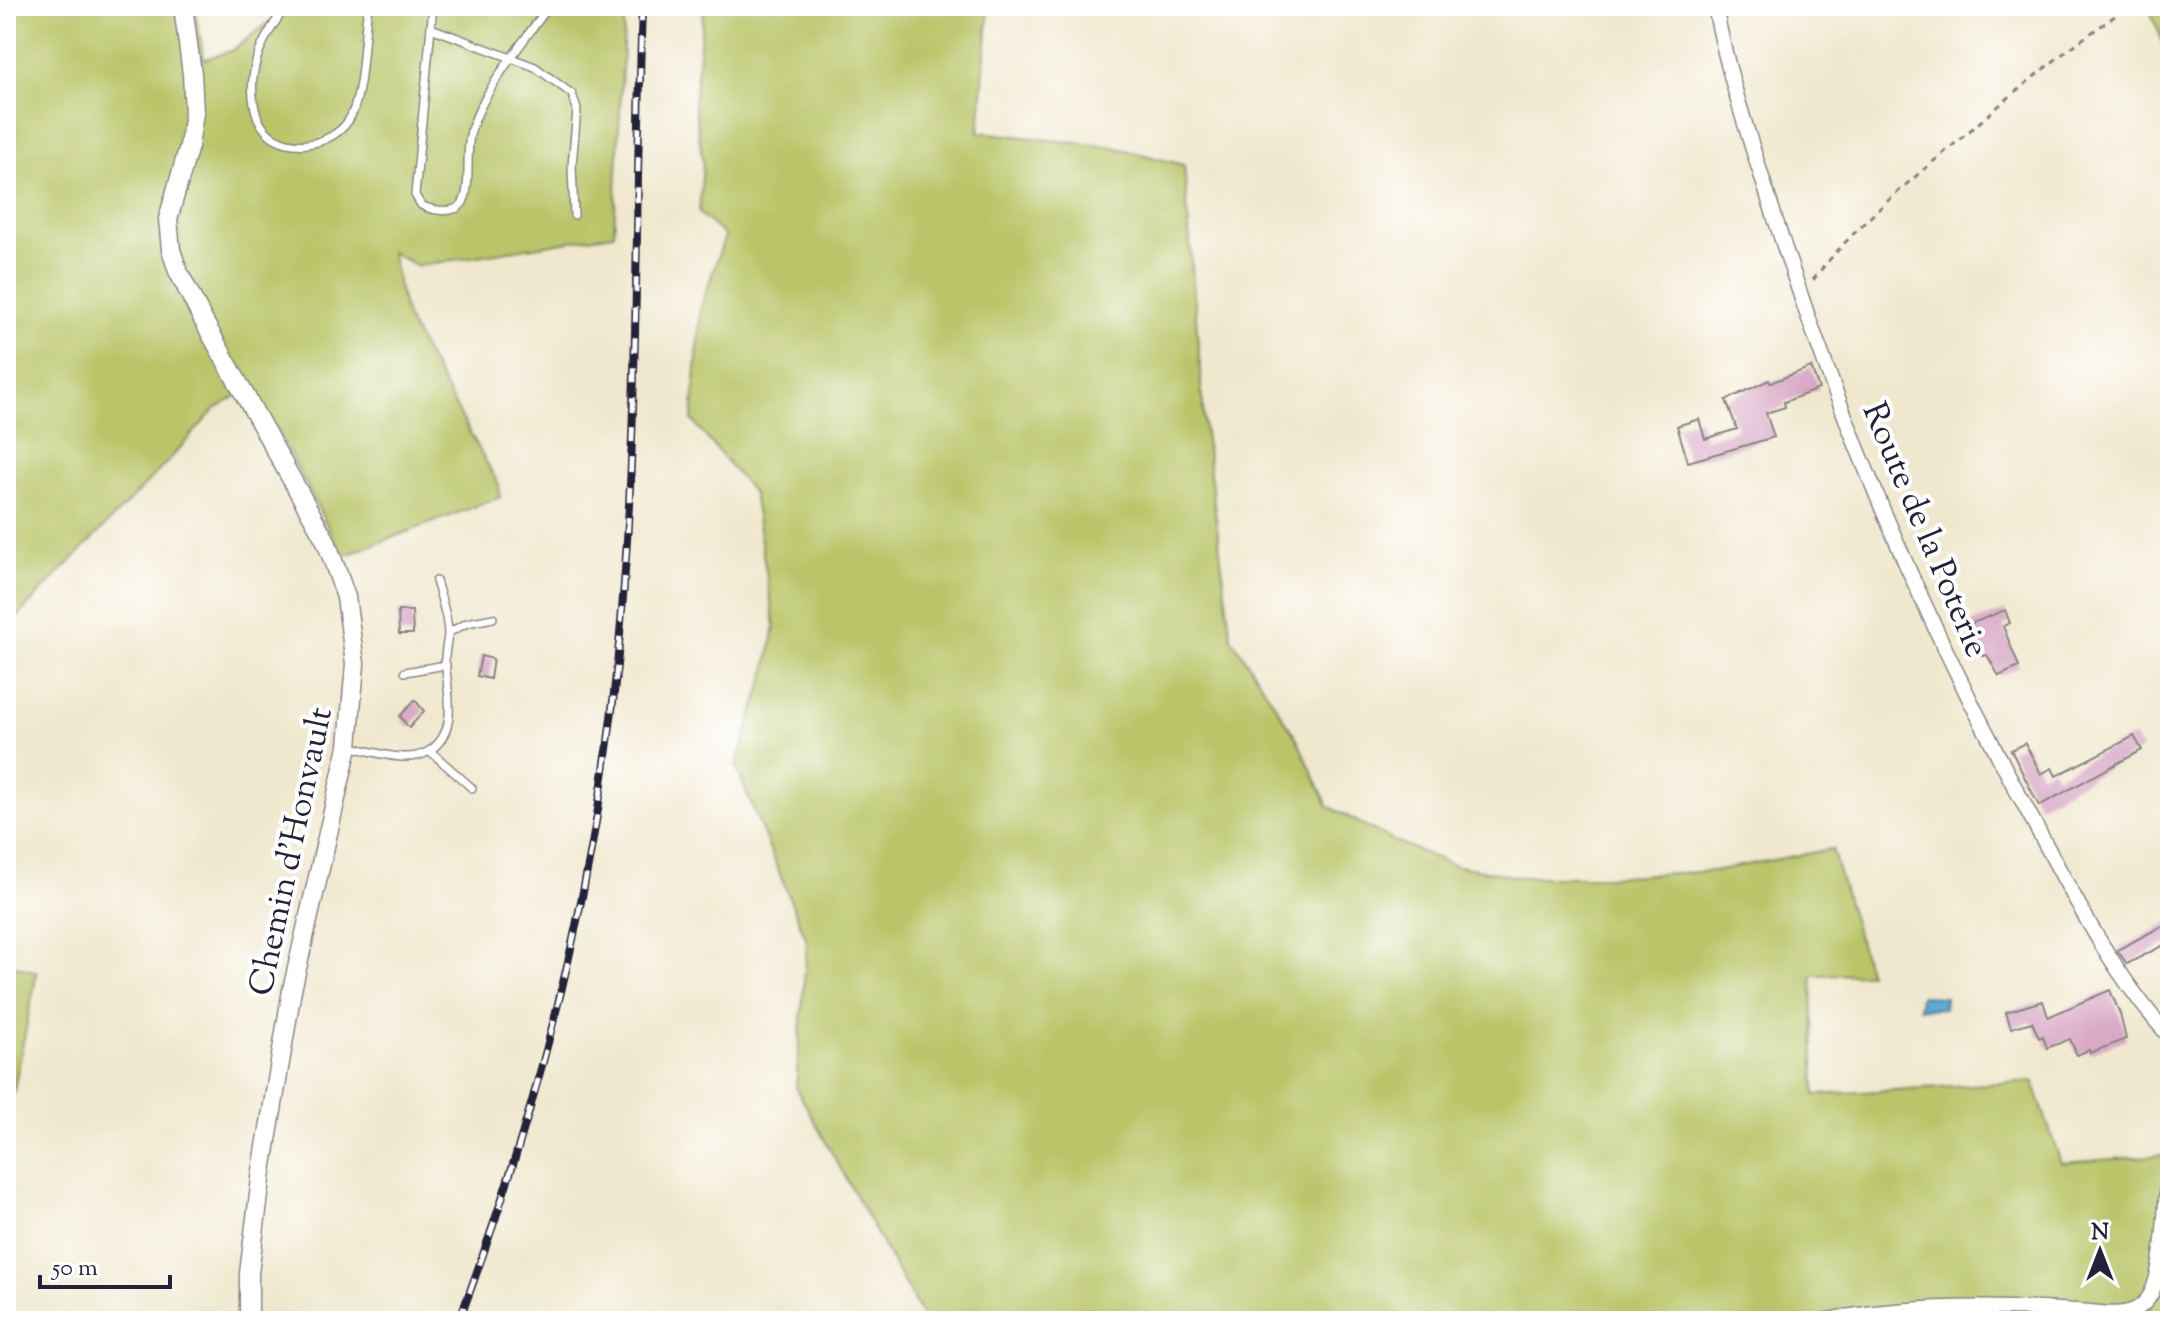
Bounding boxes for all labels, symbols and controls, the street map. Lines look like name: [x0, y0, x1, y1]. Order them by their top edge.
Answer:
street label: Route de la Poterie: [1848, 395, 2000, 665]
street label: Chemin d'Honvault: [238, 703, 347, 1001]
north arrow: [2060, 1211, 2140, 1291]
text: N: [2091, 1218, 2109, 1250]
scale bar: [40, 1239, 170, 1289]
text: 50 m: [50, 1252, 98, 1286]

